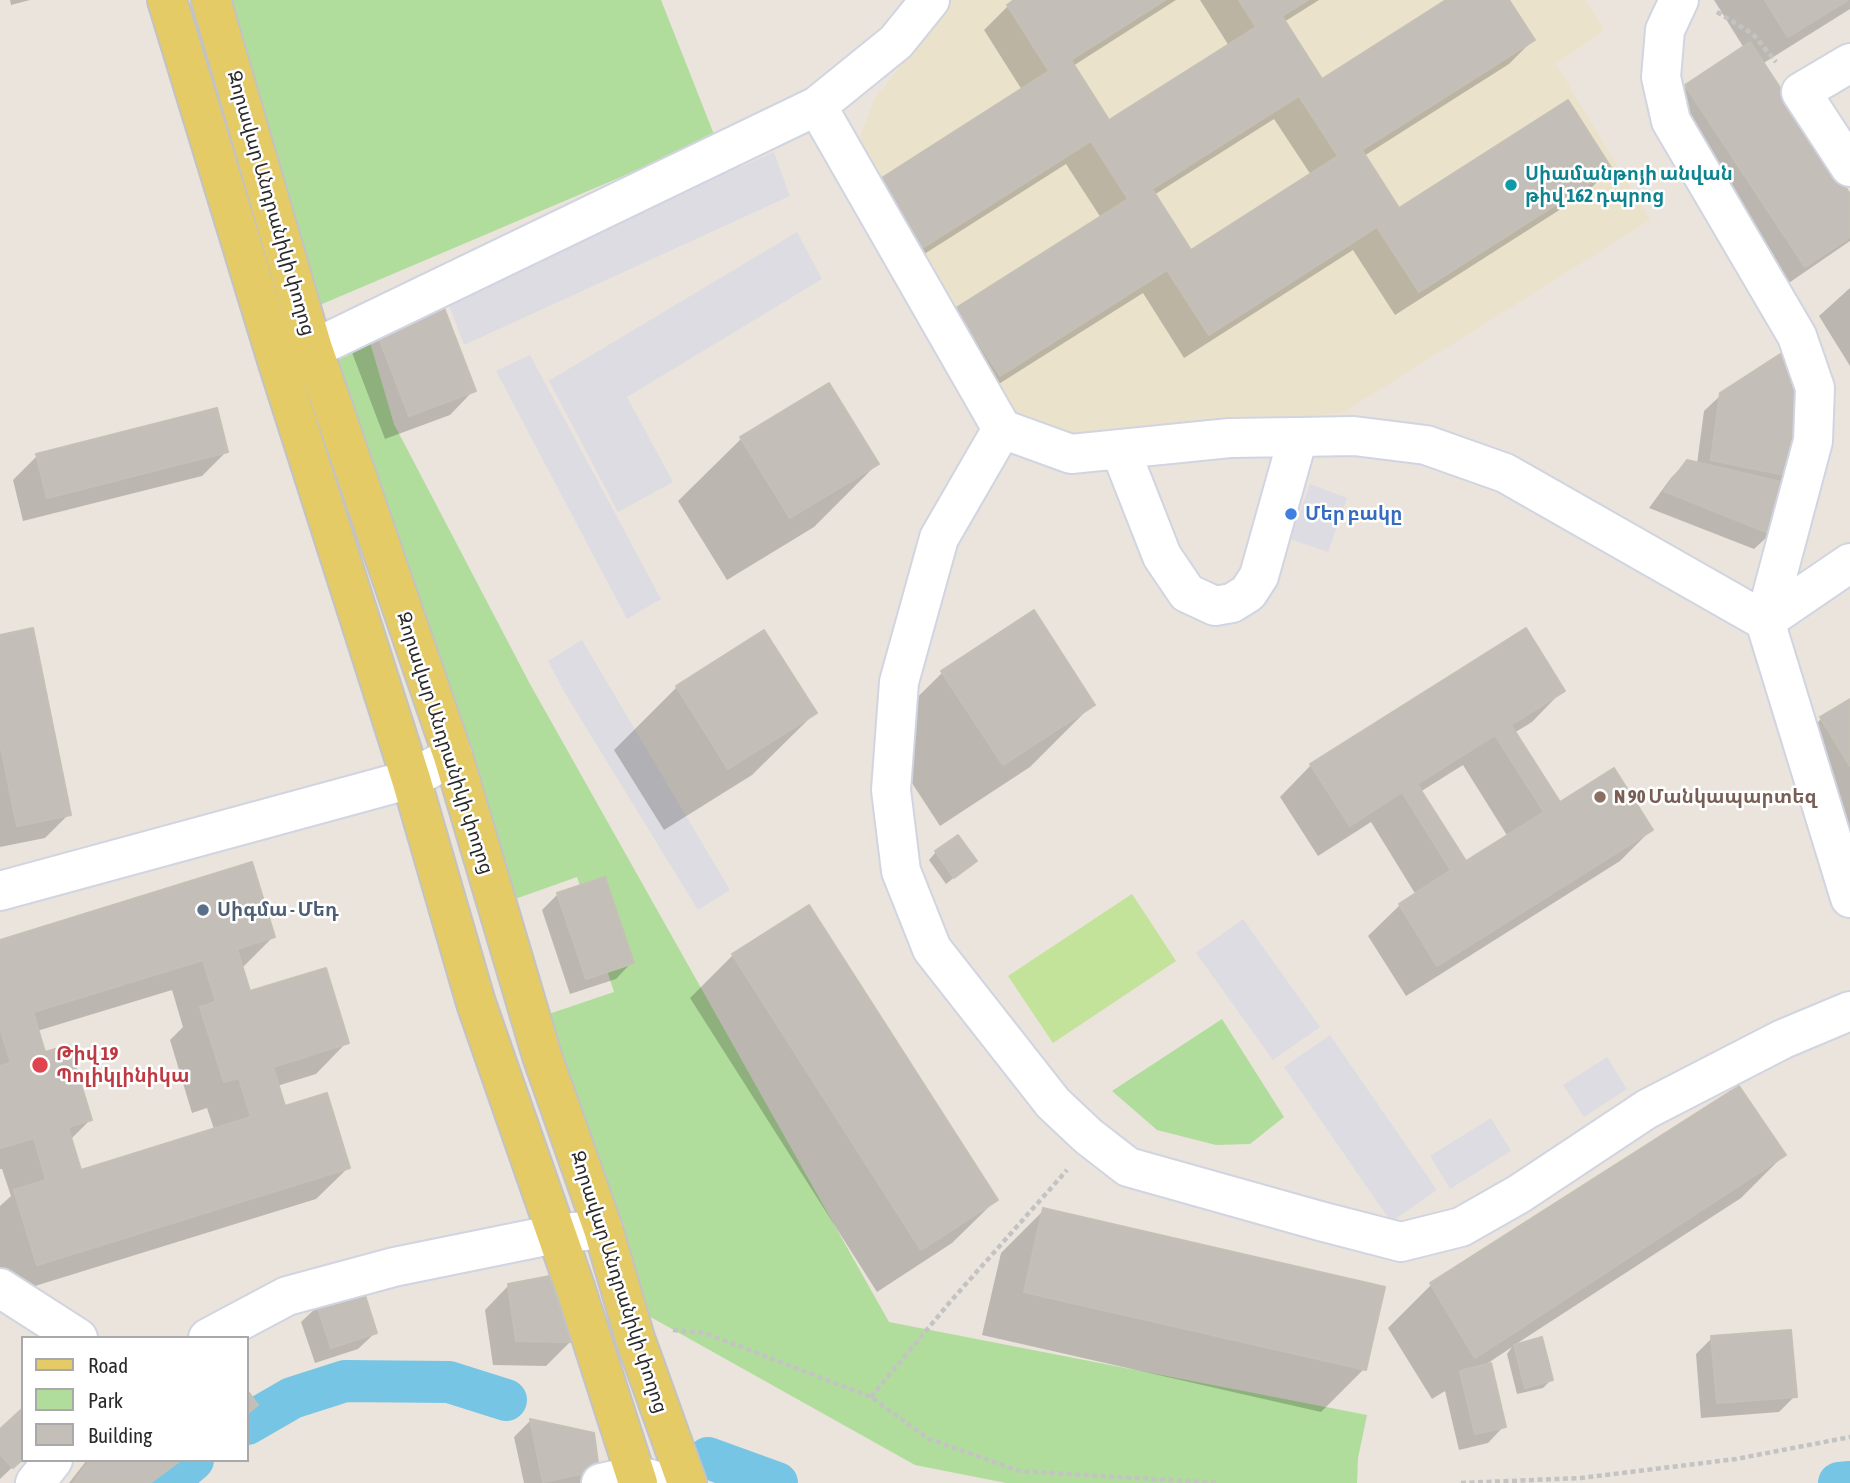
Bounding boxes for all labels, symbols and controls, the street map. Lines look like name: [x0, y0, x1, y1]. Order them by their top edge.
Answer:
street label: Զորավար Անդրանիկի փողոց: [222, 68, 320, 338]
place label: Սիամանթոյի անվան թիվ 162 դպրոց: [1525, 163, 1733, 207]
marker: Սիամանթոյի անվան թիվ 162 դպրոց: [1503, 177, 1519, 193]
place label: Մեր բակը: [1305, 503, 1402, 525]
marker: Մեր բակը: [1283, 506, 1299, 522]
street label: Զորավար Անդրանիկի փողոց: [392, 609, 498, 877]
place label: N 90 Մանկապարտեզ: [1614, 786, 1817, 808]
marker: N 90 Մանկապարտեզ: [1592, 789, 1608, 805]
place label: Սիգմա - Մեդ: [217, 899, 339, 921]
marker: Սիգմա - Մեդ: [195, 902, 211, 918]
place label: Թիվ 19 Պոլիկլինիկա: [56, 1043, 189, 1087]
marker: Թիվ 19 Պոլիկլինիկա: [30, 1055, 50, 1075]
street label: Զորավար Անդրանիկի փողոց: [566, 1148, 672, 1416]
legend: [21, 1336, 248, 1462]
text: Road: [88, 1353, 128, 1377]
text: Park: [88, 1388, 123, 1412]
text: Building: [88, 1423, 152, 1447]

